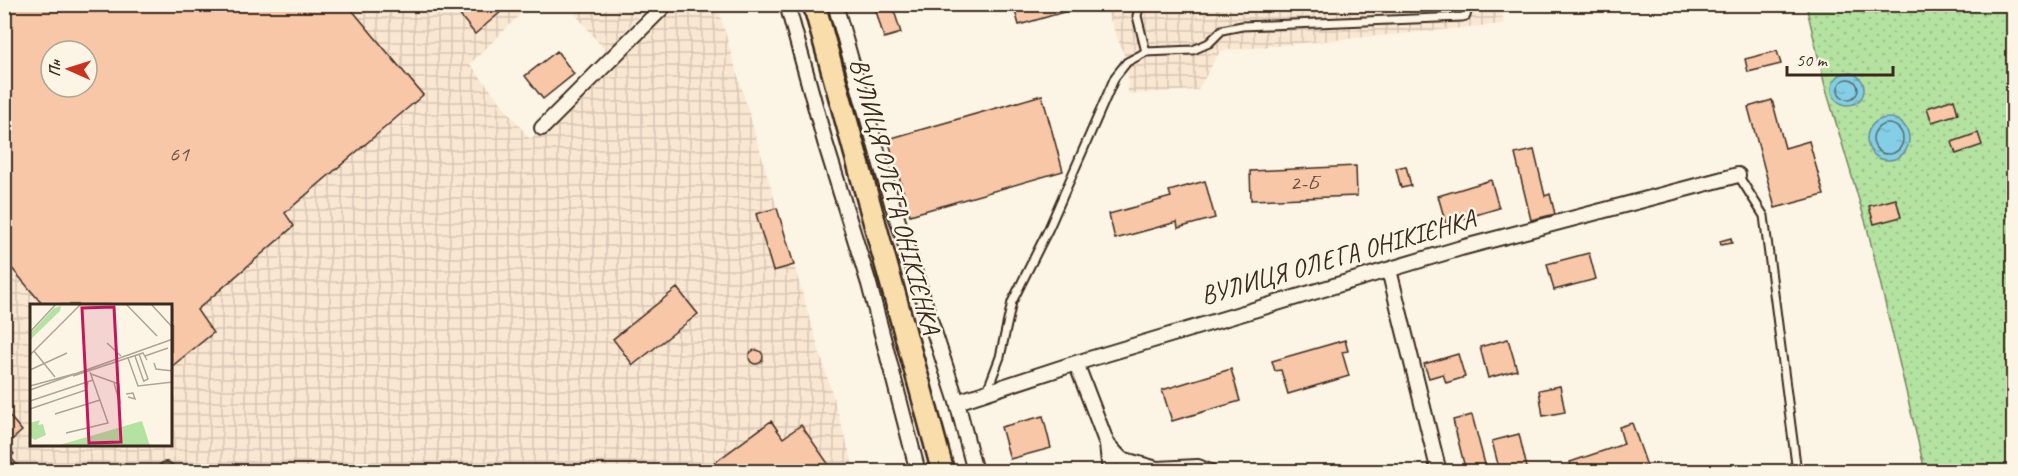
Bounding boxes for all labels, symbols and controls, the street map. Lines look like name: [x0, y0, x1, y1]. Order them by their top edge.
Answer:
north arrow: [39, 39, 99, 99]
scale bar: [1787, 39, 1894, 77]
text: 50 m: [1796, 49, 1829, 71]
street label: ВУЛИЦЯ ОЛЕГА ОНІКІЄНКА: [842, 55, 948, 339]
text: Пн: [45, 58, 65, 77]
house number: 61: [169, 140, 190, 168]
house number: 2-Б: [1290, 169, 1322, 197]
street label: ВУЛИЦЯ ОЛЕГА ОНІКІЄНКА: [1197, 201, 1481, 312]
inset map: [30, 304, 172, 446]

